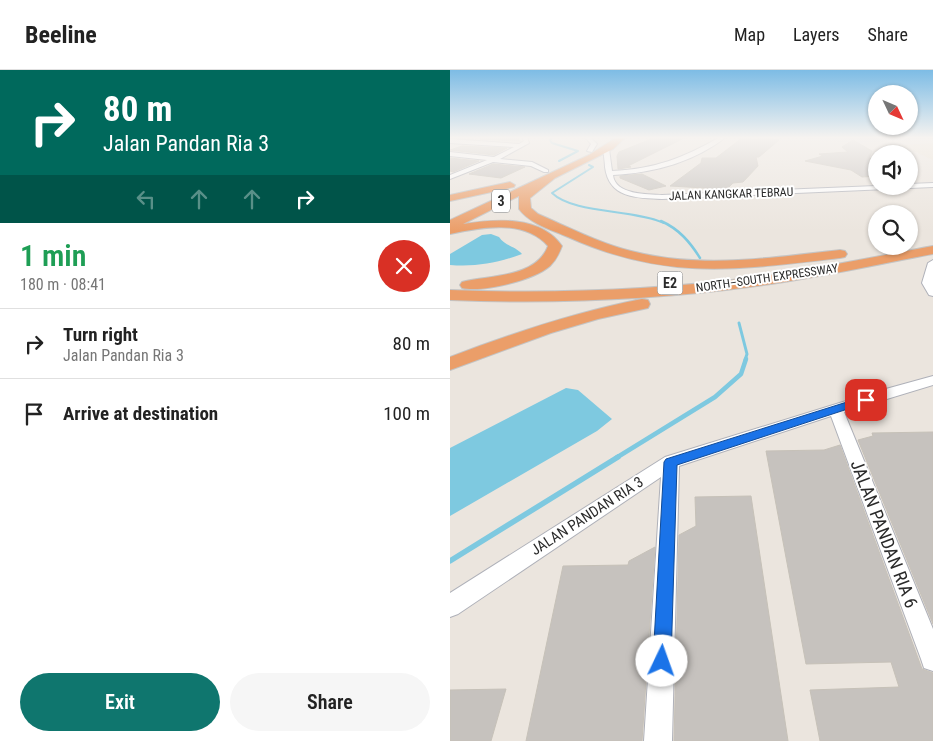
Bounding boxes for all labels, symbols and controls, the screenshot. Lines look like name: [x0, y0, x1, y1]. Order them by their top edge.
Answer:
text: Beeline: [25, 21, 97, 49]
text: Map: [734, 24, 765, 45]
text: Layers: [793, 24, 840, 45]
text: Share: [868, 24, 908, 45]
north arrow: [868, 85, 918, 135]
map controls: [868, 85, 918, 255]
text: 80 m: [103, 89, 172, 130]
icon: right: [20, 90, 85, 155]
text: Jalan Pandan Ria 3: [103, 131, 269, 156]
button: sound: [868, 145, 918, 195]
icon: left: [132, 185, 160, 213]
icon: ahead: [185, 185, 213, 213]
icon: ahead: [238, 185, 266, 213]
icon: right: [291, 185, 319, 213]
street label: JALAN KANGKAR TEBRAU: [669, 185, 794, 203]
road number: 3: [492, 190, 510, 212]
button: search: [868, 205, 918, 255]
text: 1 min: [20, 238, 86, 273]
button: close: [378, 240, 430, 292]
street label: NORTH–SOUTH EXPRESSWAY: [695, 261, 840, 295]
road number: E2: [658, 272, 682, 294]
text: 180 m · 08:41: [20, 275, 106, 294]
text: Turn right: [63, 323, 138, 346]
icon: right: [20, 330, 48, 358]
text: 80 m: [393, 332, 430, 355]
text: Jalan Pandan Ria 3: [63, 346, 184, 365]
pin: [845, 379, 887, 421]
icon: arrive: [852, 386, 880, 414]
icon: arrive: [20, 400, 48, 428]
text: Arrive at destination: [63, 402, 218, 425]
text: 100 m: [383, 402, 430, 425]
street label: JALAN PANDAN RIA 6: [847, 457, 922, 611]
street label: JALAN PANDAN RIA 3: [527, 473, 647, 559]
position arrow: [635, 634, 687, 686]
button: Exit: [20, 673, 220, 731]
button: Share: [230, 673, 430, 731]

